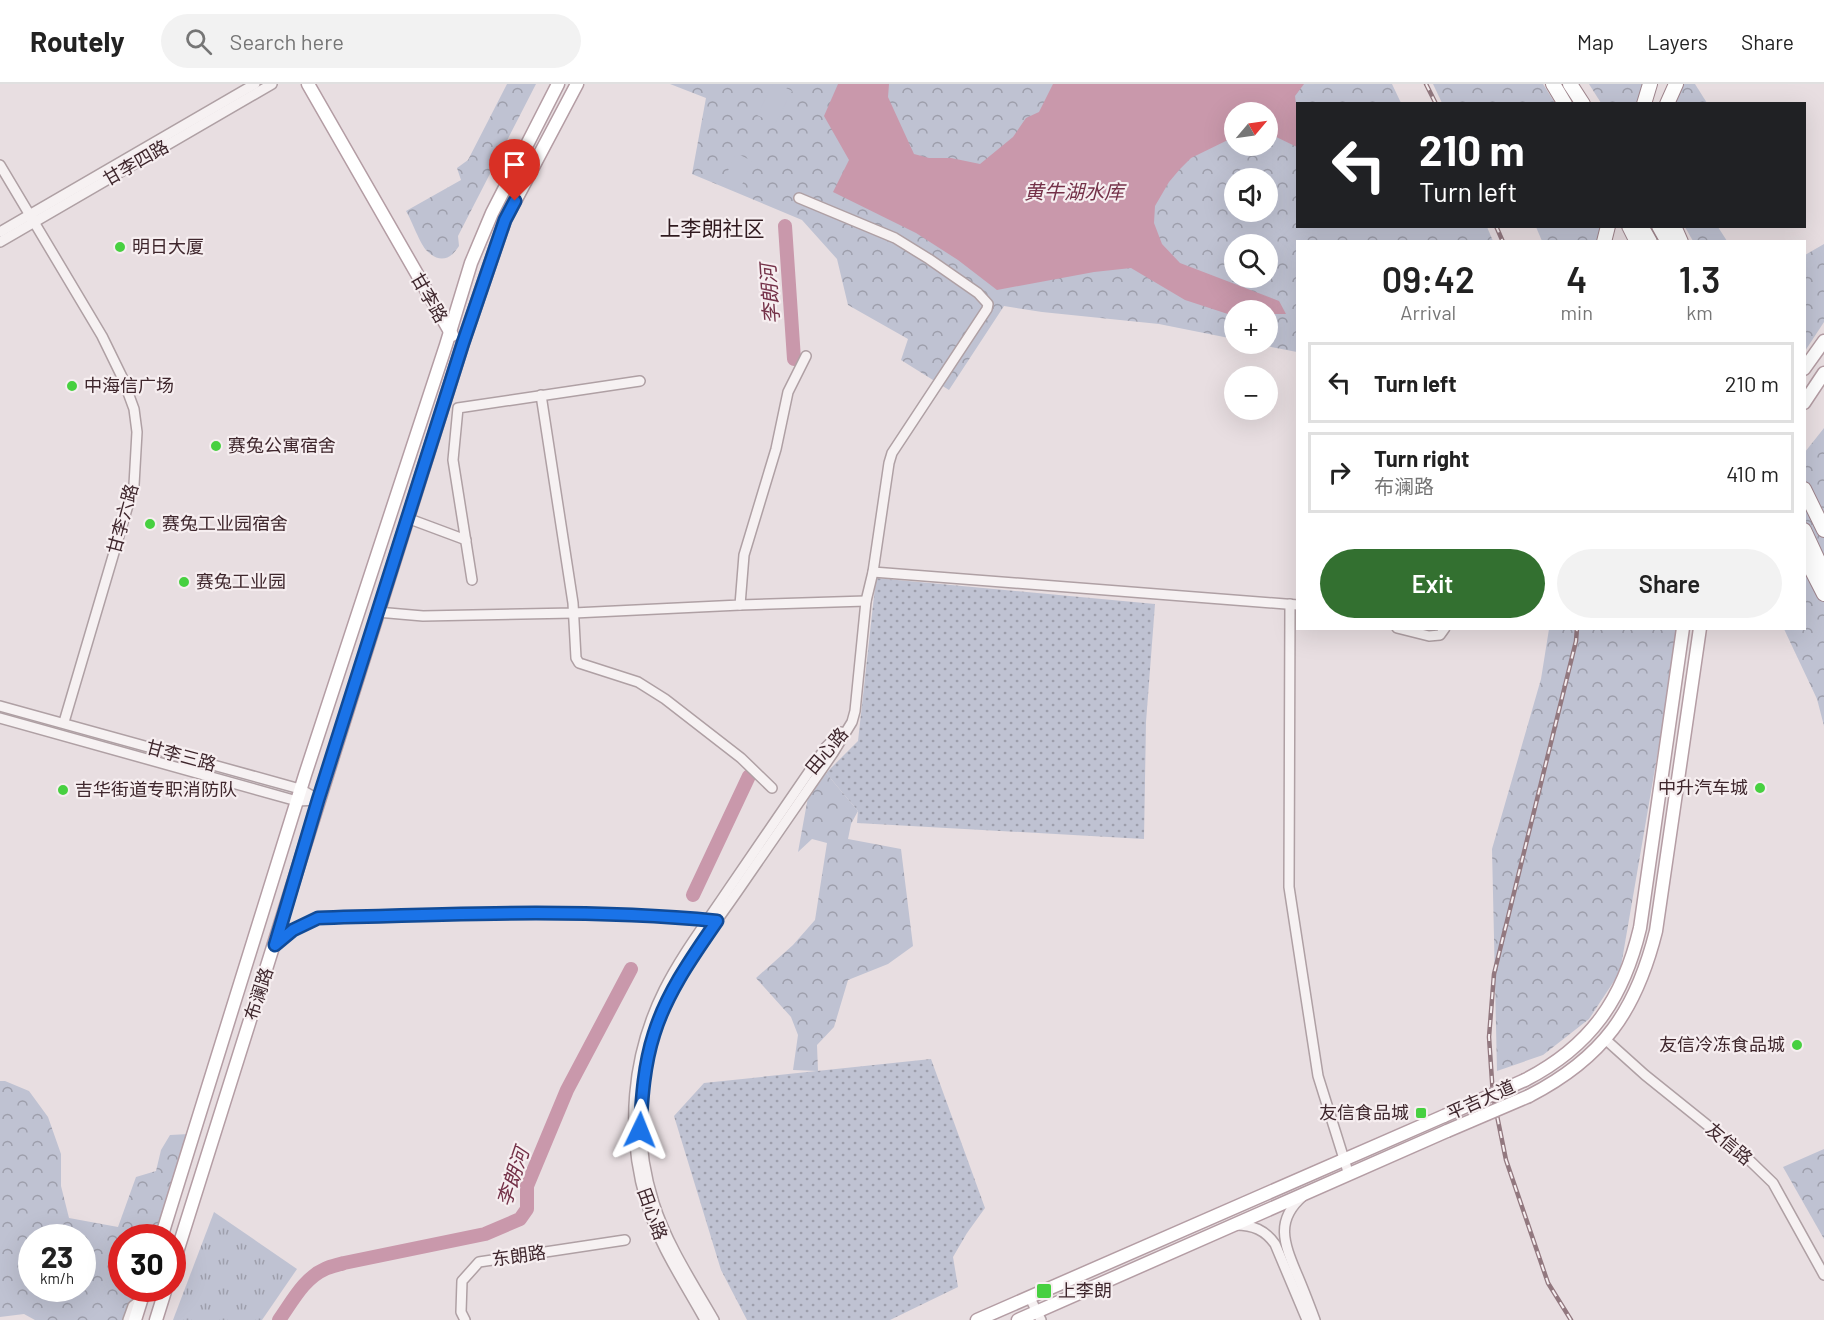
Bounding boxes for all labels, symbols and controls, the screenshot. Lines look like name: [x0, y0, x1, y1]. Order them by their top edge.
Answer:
search box: [161, 14, 581, 68]
text: Routely: [30, 24, 125, 58]
icon: search: [182, 25, 215, 58]
text: Search here: [230, 28, 344, 54]
text: Map: [1577, 29, 1614, 54]
text: Layers: [1647, 29, 1708, 54]
text: Share: [1741, 29, 1794, 54]
north arrow: [1224, 102, 1278, 156]
map controls: [1224, 102, 1278, 420]
text: 210 m: [1419, 124, 1525, 174]
icon: left: [1320, 126, 1398, 204]
street label: 甘李四路: [99, 135, 172, 190]
pin: [489, 139, 540, 201]
icon: arrive: [498, 148, 531, 181]
button: sound: [1224, 168, 1278, 222]
text: Turn left: [1419, 175, 1517, 207]
water label: 黄牛湖水库: [1024, 179, 1127, 203]
district label: 上李朗社区: [660, 215, 765, 240]
button: search: [1224, 234, 1278, 288]
place label: 明日大厦: [132, 235, 204, 257]
marker: 明日大厦: [113, 240, 127, 254]
text: 09:42: [1382, 257, 1475, 300]
text: 4: [1566, 257, 1587, 300]
text: 1.3: [1679, 257, 1720, 300]
water label: 李朗河: [755, 259, 783, 325]
street label: 甘李路: [407, 269, 453, 326]
button: +: [1224, 300, 1278, 354]
text: Arrival: [1400, 300, 1456, 324]
text: min: [1561, 300, 1593, 324]
text: km: [1686, 300, 1713, 324]
button: −: [1224, 366, 1278, 420]
icon: left: [1323, 366, 1356, 399]
text: Turn left: [1374, 370, 1457, 396]
text: 210 m: [1725, 370, 1779, 396]
place label: 中海信广场: [84, 374, 174, 396]
marker: 中海信广场: [65, 379, 79, 393]
place label: 赛兔公寓宿舍: [228, 434, 336, 456]
marker: 赛兔公寓宿舍: [209, 439, 223, 453]
text: Turn right: [1374, 445, 1469, 471]
icon: right: [1323, 456, 1356, 489]
text: 410 m: [1726, 460, 1779, 486]
text: 布澜路: [1374, 474, 1434, 498]
street label: 甘李六路: [102, 481, 142, 556]
place label: 赛兔工业园宿舍: [162, 512, 288, 534]
marker: 赛兔工业园宿舍: [143, 517, 157, 531]
button: Exit: [1320, 549, 1545, 618]
button: Share: [1557, 549, 1782, 618]
place label: 赛兔工业园: [196, 570, 286, 592]
marker: 赛兔工业园: [177, 575, 191, 589]
street label: 田心路: [800, 723, 852, 778]
street label: 甘李三路: [144, 735, 219, 775]
place label: 中升汽车城: [1658, 776, 1748, 798]
place label: 吉华街道专职消防队: [75, 778, 237, 800]
marker: 中升汽车城: [1753, 781, 1767, 795]
marker: 吉华街道专职消防队: [56, 783, 70, 797]
street label: 布澜路: [239, 965, 277, 1023]
place label: 友信冷冻食品城: [1659, 1033, 1785, 1055]
marker: 友信冷冻食品城: [1790, 1038, 1804, 1052]
street label: 平吉大道: [1443, 1074, 1518, 1124]
position arrow: [608, 1098, 672, 1162]
place label: 友信食品城: [1319, 1101, 1409, 1123]
marker: 友信食品城: [1414, 1106, 1428, 1120]
street label: 友信路: [1702, 1117, 1757, 1169]
water label: 李朗河: [491, 1141, 534, 1209]
street label: 田心路: [633, 1185, 673, 1243]
speed limit sign: 30: [108, 1224, 186, 1302]
text: 23: [41, 1238, 73, 1274]
street label: 东朗路: [491, 1240, 547, 1270]
text: km/h: [40, 1269, 74, 1287]
place label: 上李朗: [1058, 1279, 1112, 1301]
marker: 上李朗: [1035, 1282, 1053, 1300]

